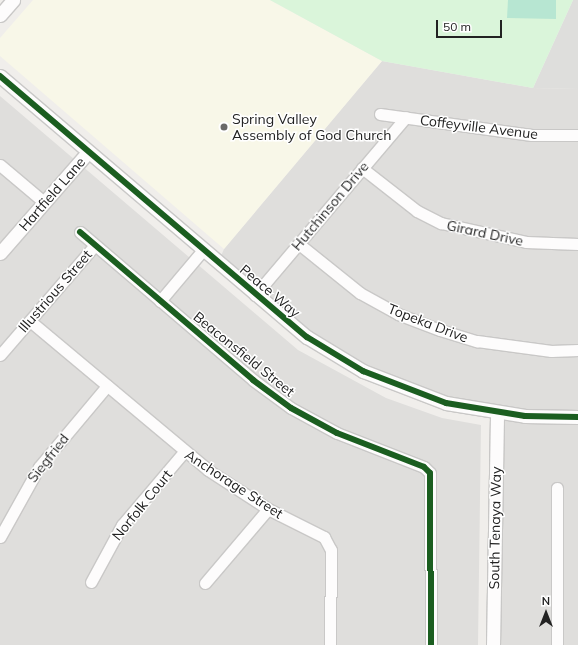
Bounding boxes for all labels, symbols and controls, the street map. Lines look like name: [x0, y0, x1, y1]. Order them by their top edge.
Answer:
scale bar: [438, 12, 504, 38]
text: 50 m: [443, 19, 471, 34]
place label: Spring Valley Assembly of God Church: [232, 111, 391, 144]
street label: Coffeyville Avenue: [419, 111, 539, 143]
marker: Spring Valley Assembly of God Church: [219, 122, 229, 132]
street label: Hartfield Lane: [15, 154, 89, 234]
street label: Hutchinson Drive: [288, 158, 372, 254]
street label: Girard Drive: [445, 217, 525, 249]
street label: Illustrious Street: [15, 246, 95, 336]
street label: Peace Way: [236, 261, 304, 321]
street label: Topeka Drive: [386, 300, 470, 346]
street label: Beaconsfield Street: [190, 308, 298, 400]
street label: Siegfried: [24, 430, 72, 486]
street label: Anchorage Street: [182, 446, 286, 522]
street label: Norfolk Court: [108, 466, 176, 544]
street label: South Tenaya Way: [486, 466, 504, 590]
north arrow: [526, 593, 566, 633]
text: N: [542, 594, 550, 608]

